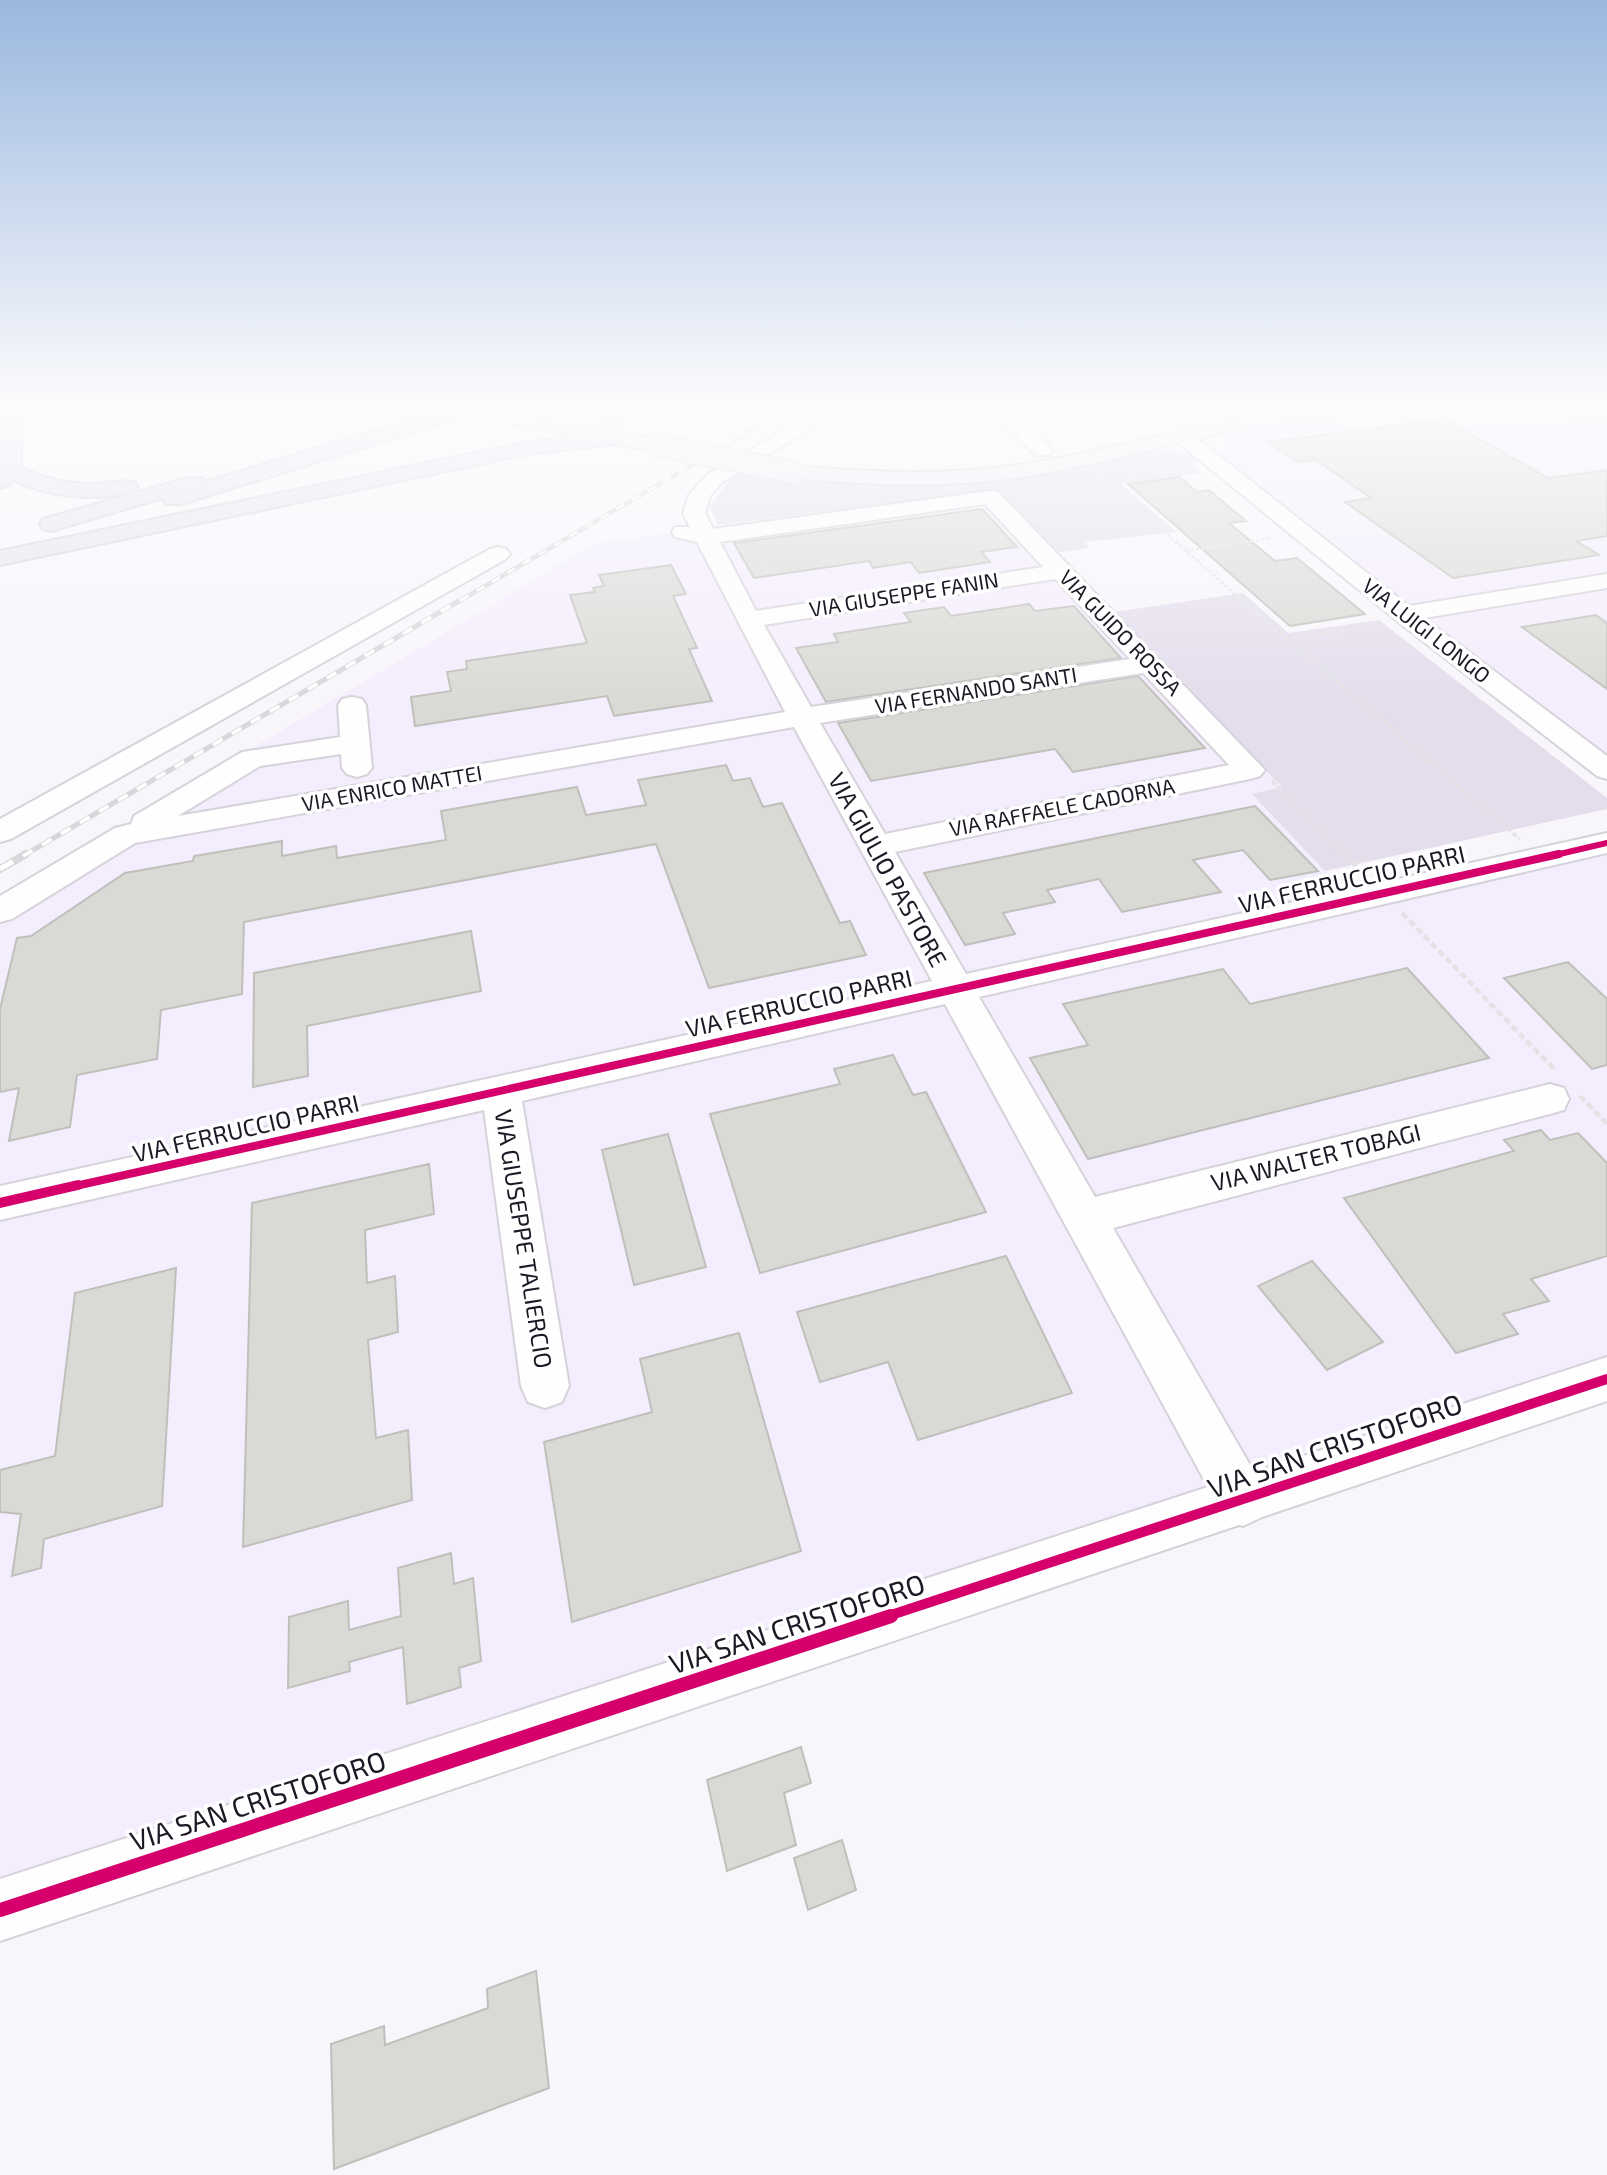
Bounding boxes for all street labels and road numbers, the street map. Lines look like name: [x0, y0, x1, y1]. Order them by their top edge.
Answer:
street label: VIA GUIDO ROSSA: [1055, 564, 1187, 700]
street label: VIA GIUSEPPE FANIN: [807, 566, 1000, 621]
street label: VIA LUIGI LONGO: [1358, 572, 1496, 687]
street label: VIA FERNANDO SANTI: [873, 661, 1079, 718]
street label: VIA ENRICO MATTEI: [299, 759, 484, 816]
street label: VIA GIULIO PASTORE: [823, 767, 954, 971]
street label: VIA RAFFAELE CADORNA: [947, 772, 1177, 841]
street label: VIA FERRUCCIO PARRI: [1236, 838, 1468, 919]
street label: VIA FERRUCCIO PARRI: [683, 962, 915, 1043]
street label: VIA FERRUCCIO PARRI: [130, 1087, 362, 1168]
street label: VIA GIUSEPPE TALIERCIO: [490, 1107, 559, 1370]
street label: VIA WALTER TOBAGI: [1208, 1116, 1423, 1197]
street label: VIA SAN CRISTOFORO: [1203, 1386, 1466, 1505]
street label: VIA SAN CRISTOFORO: [664, 1566, 929, 1680]
street label: VIA SAN CRISTOFORO: [125, 1743, 390, 1857]

